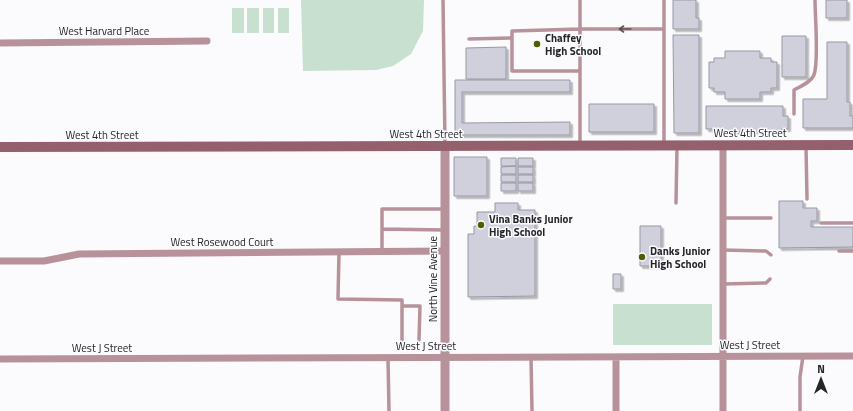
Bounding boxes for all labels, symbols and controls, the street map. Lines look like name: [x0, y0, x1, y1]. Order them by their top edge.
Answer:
street label: West Harvard Place: [59, 23, 150, 39]
one-way arrow: [619, 25, 632, 33]
place label: Chaffey High School: [545, 30, 601, 59]
marker: Chaffey High School: [532, 39, 542, 49]
street label: West 4th Street: [713, 125, 787, 141]
street label: West 4th Street: [389, 126, 463, 142]
street label: West 4th Street: [65, 127, 139, 143]
place label: Vina Banks Junior High School: [489, 211, 573, 240]
marker: Vina Banks Junior High School: [476, 220, 486, 230]
street label: West Rosewood Court: [171, 234, 274, 250]
street label: North Vine Avenue: [425, 235, 441, 322]
place label: Danks Junior High School: [650, 243, 710, 272]
marker: Danks Junior High School: [637, 252, 647, 262]
street label: West J Street: [720, 337, 780, 353]
street label: West J Street: [396, 338, 456, 354]
street label: West J Street: [72, 340, 132, 356]
north arrow: [801, 359, 841, 399]
text: N: [817, 361, 825, 377]

